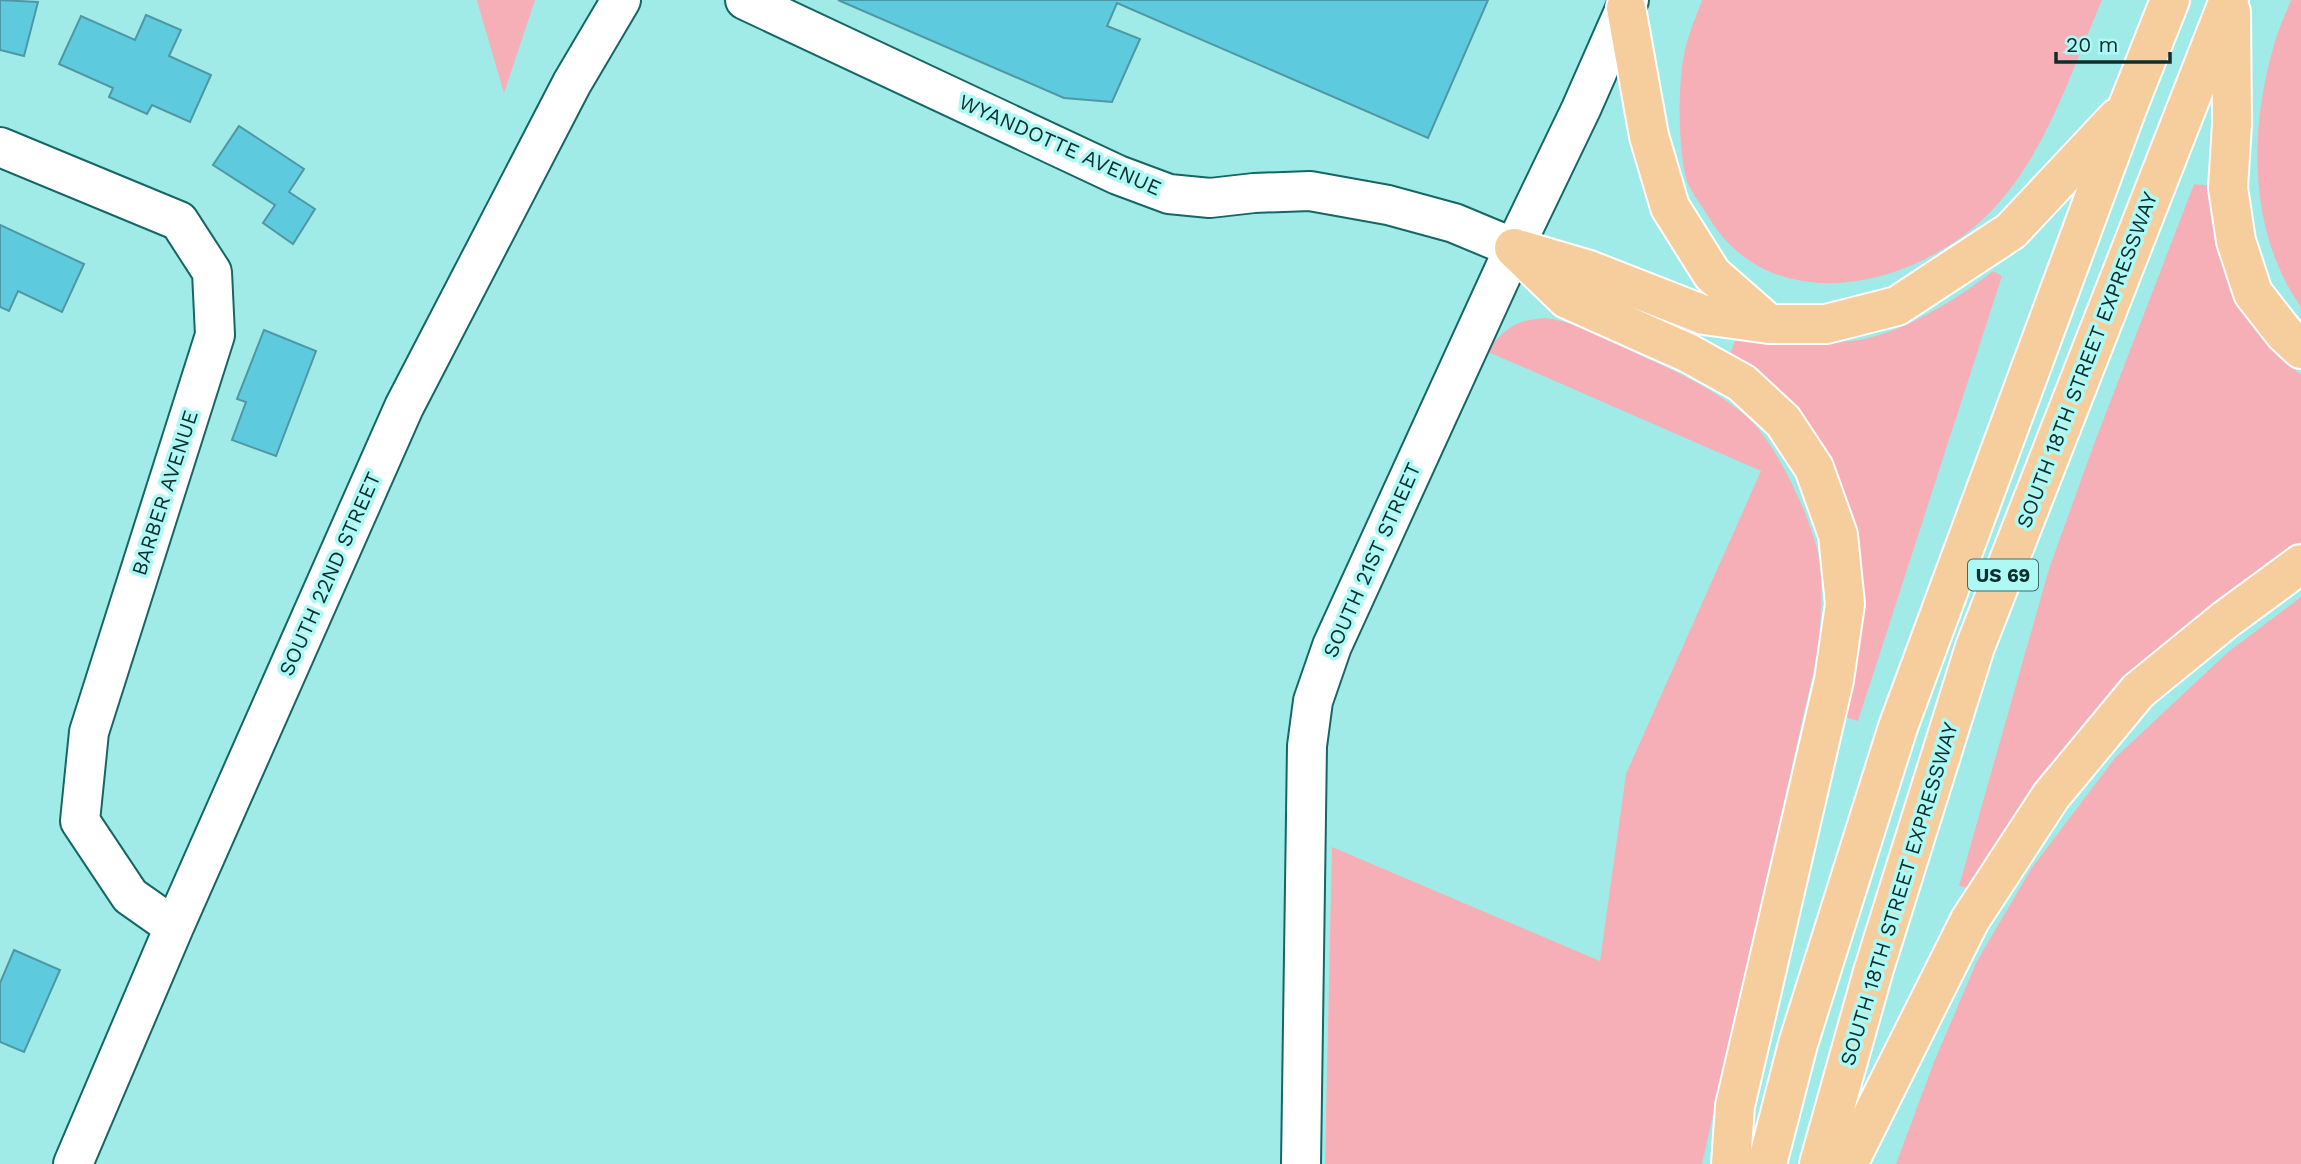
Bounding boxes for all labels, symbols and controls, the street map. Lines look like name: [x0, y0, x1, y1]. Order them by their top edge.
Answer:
scale bar: [2056, 21, 2170, 65]
text: 20 m: [2066, 32, 2118, 57]
street label: WYANDOTTE AVENUE: [955, 89, 1165, 200]
street label: SOUTH 18TH STREET EXPRESSWAY: [2011, 188, 2162, 531]
street label: BARBER AVENUE: [126, 407, 203, 579]
street label: SOUTH 21ST STREET: [1317, 458, 1426, 661]
street label: SOUTH 22ND STREET: [273, 468, 386, 680]
road number: US 69: [1968, 560, 2038, 590]
street label: SOUTH 18TH STREET EXPRESSWAY: [1834, 719, 1963, 1069]

